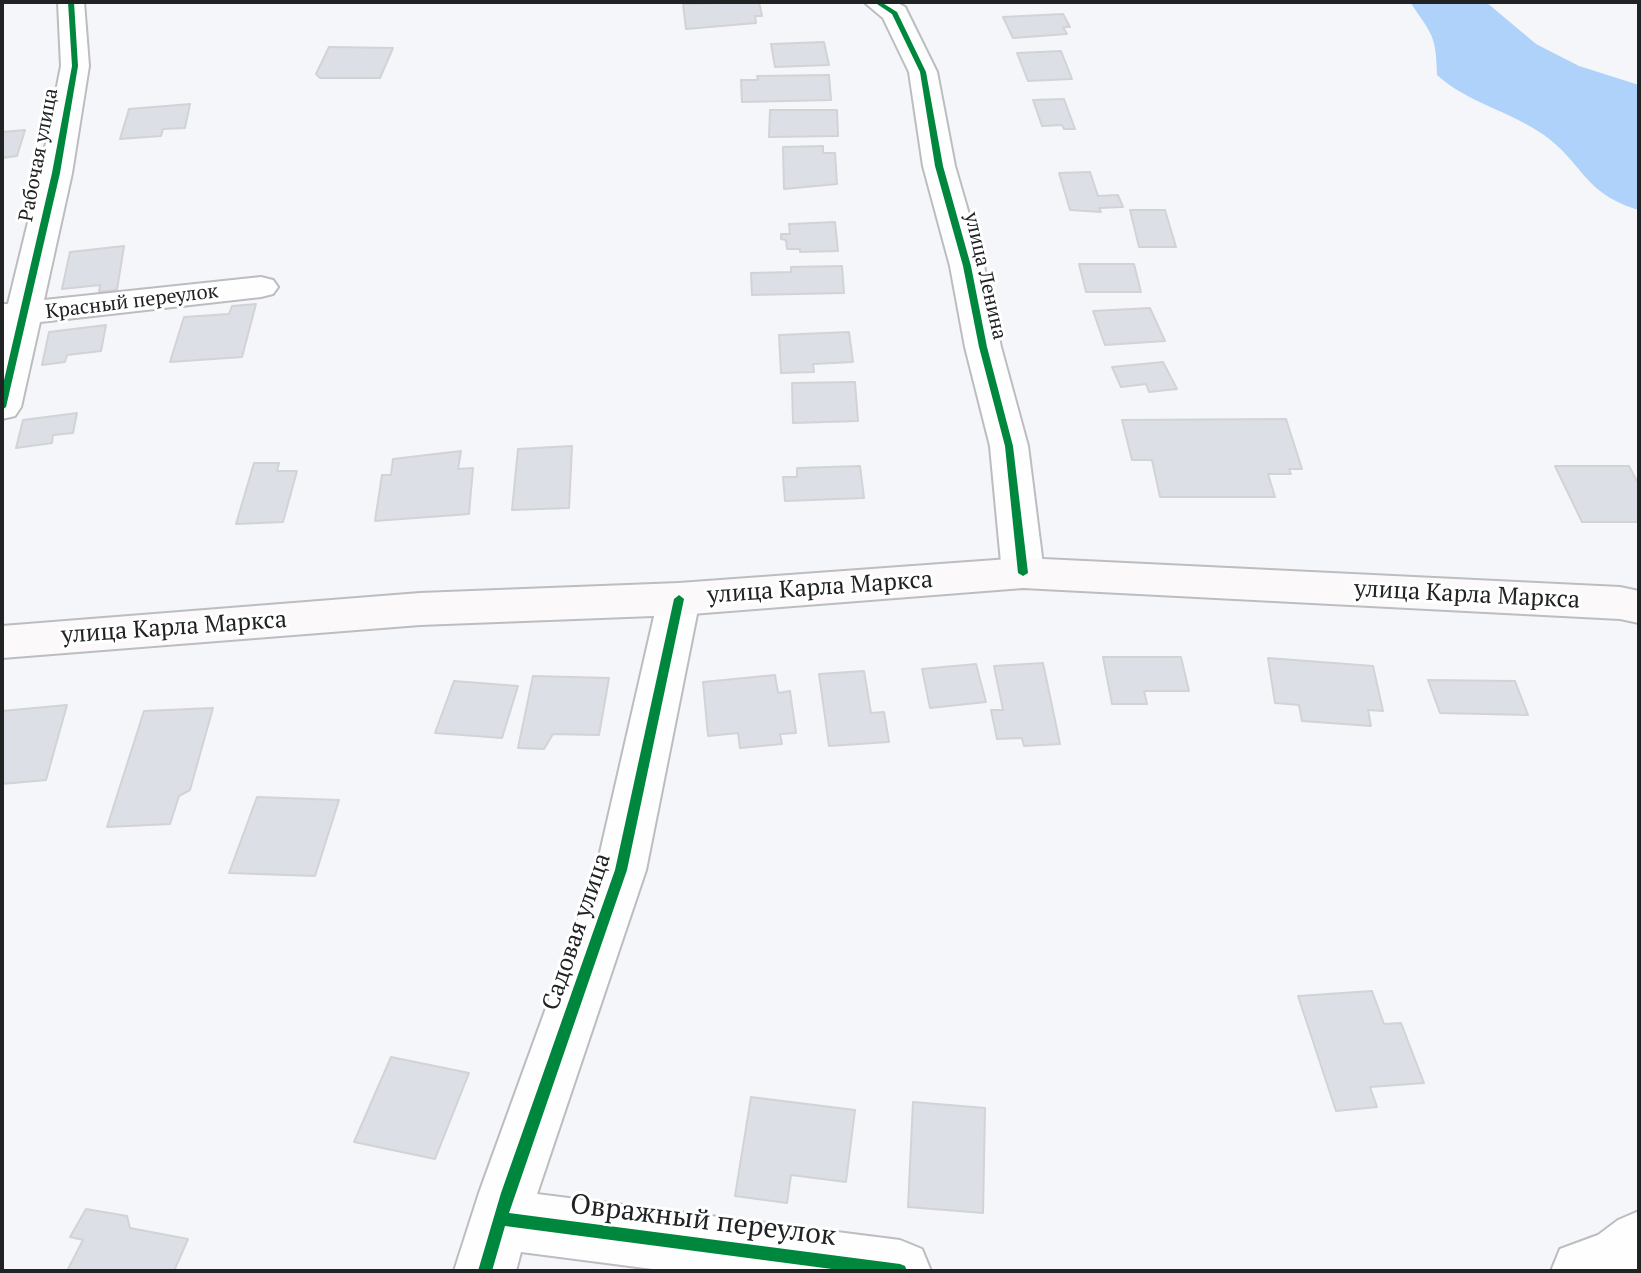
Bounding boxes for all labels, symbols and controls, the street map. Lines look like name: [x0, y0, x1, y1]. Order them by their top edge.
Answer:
street label: Рабочая улица: [14, 86, 64, 224]
street label: улица Ленина: [959, 210, 1011, 342]
street label: Красный переулок: [44, 280, 220, 324]
street label: улица Карла Маркса: [706, 566, 934, 610]
street label: улица Карла Маркса: [1353, 575, 1581, 615]
street label: улица Карла Маркса: [60, 606, 288, 650]
street label: Садовая улица: [537, 850, 617, 1014]
street label: Овражный переулок: [568, 1188, 838, 1254]

